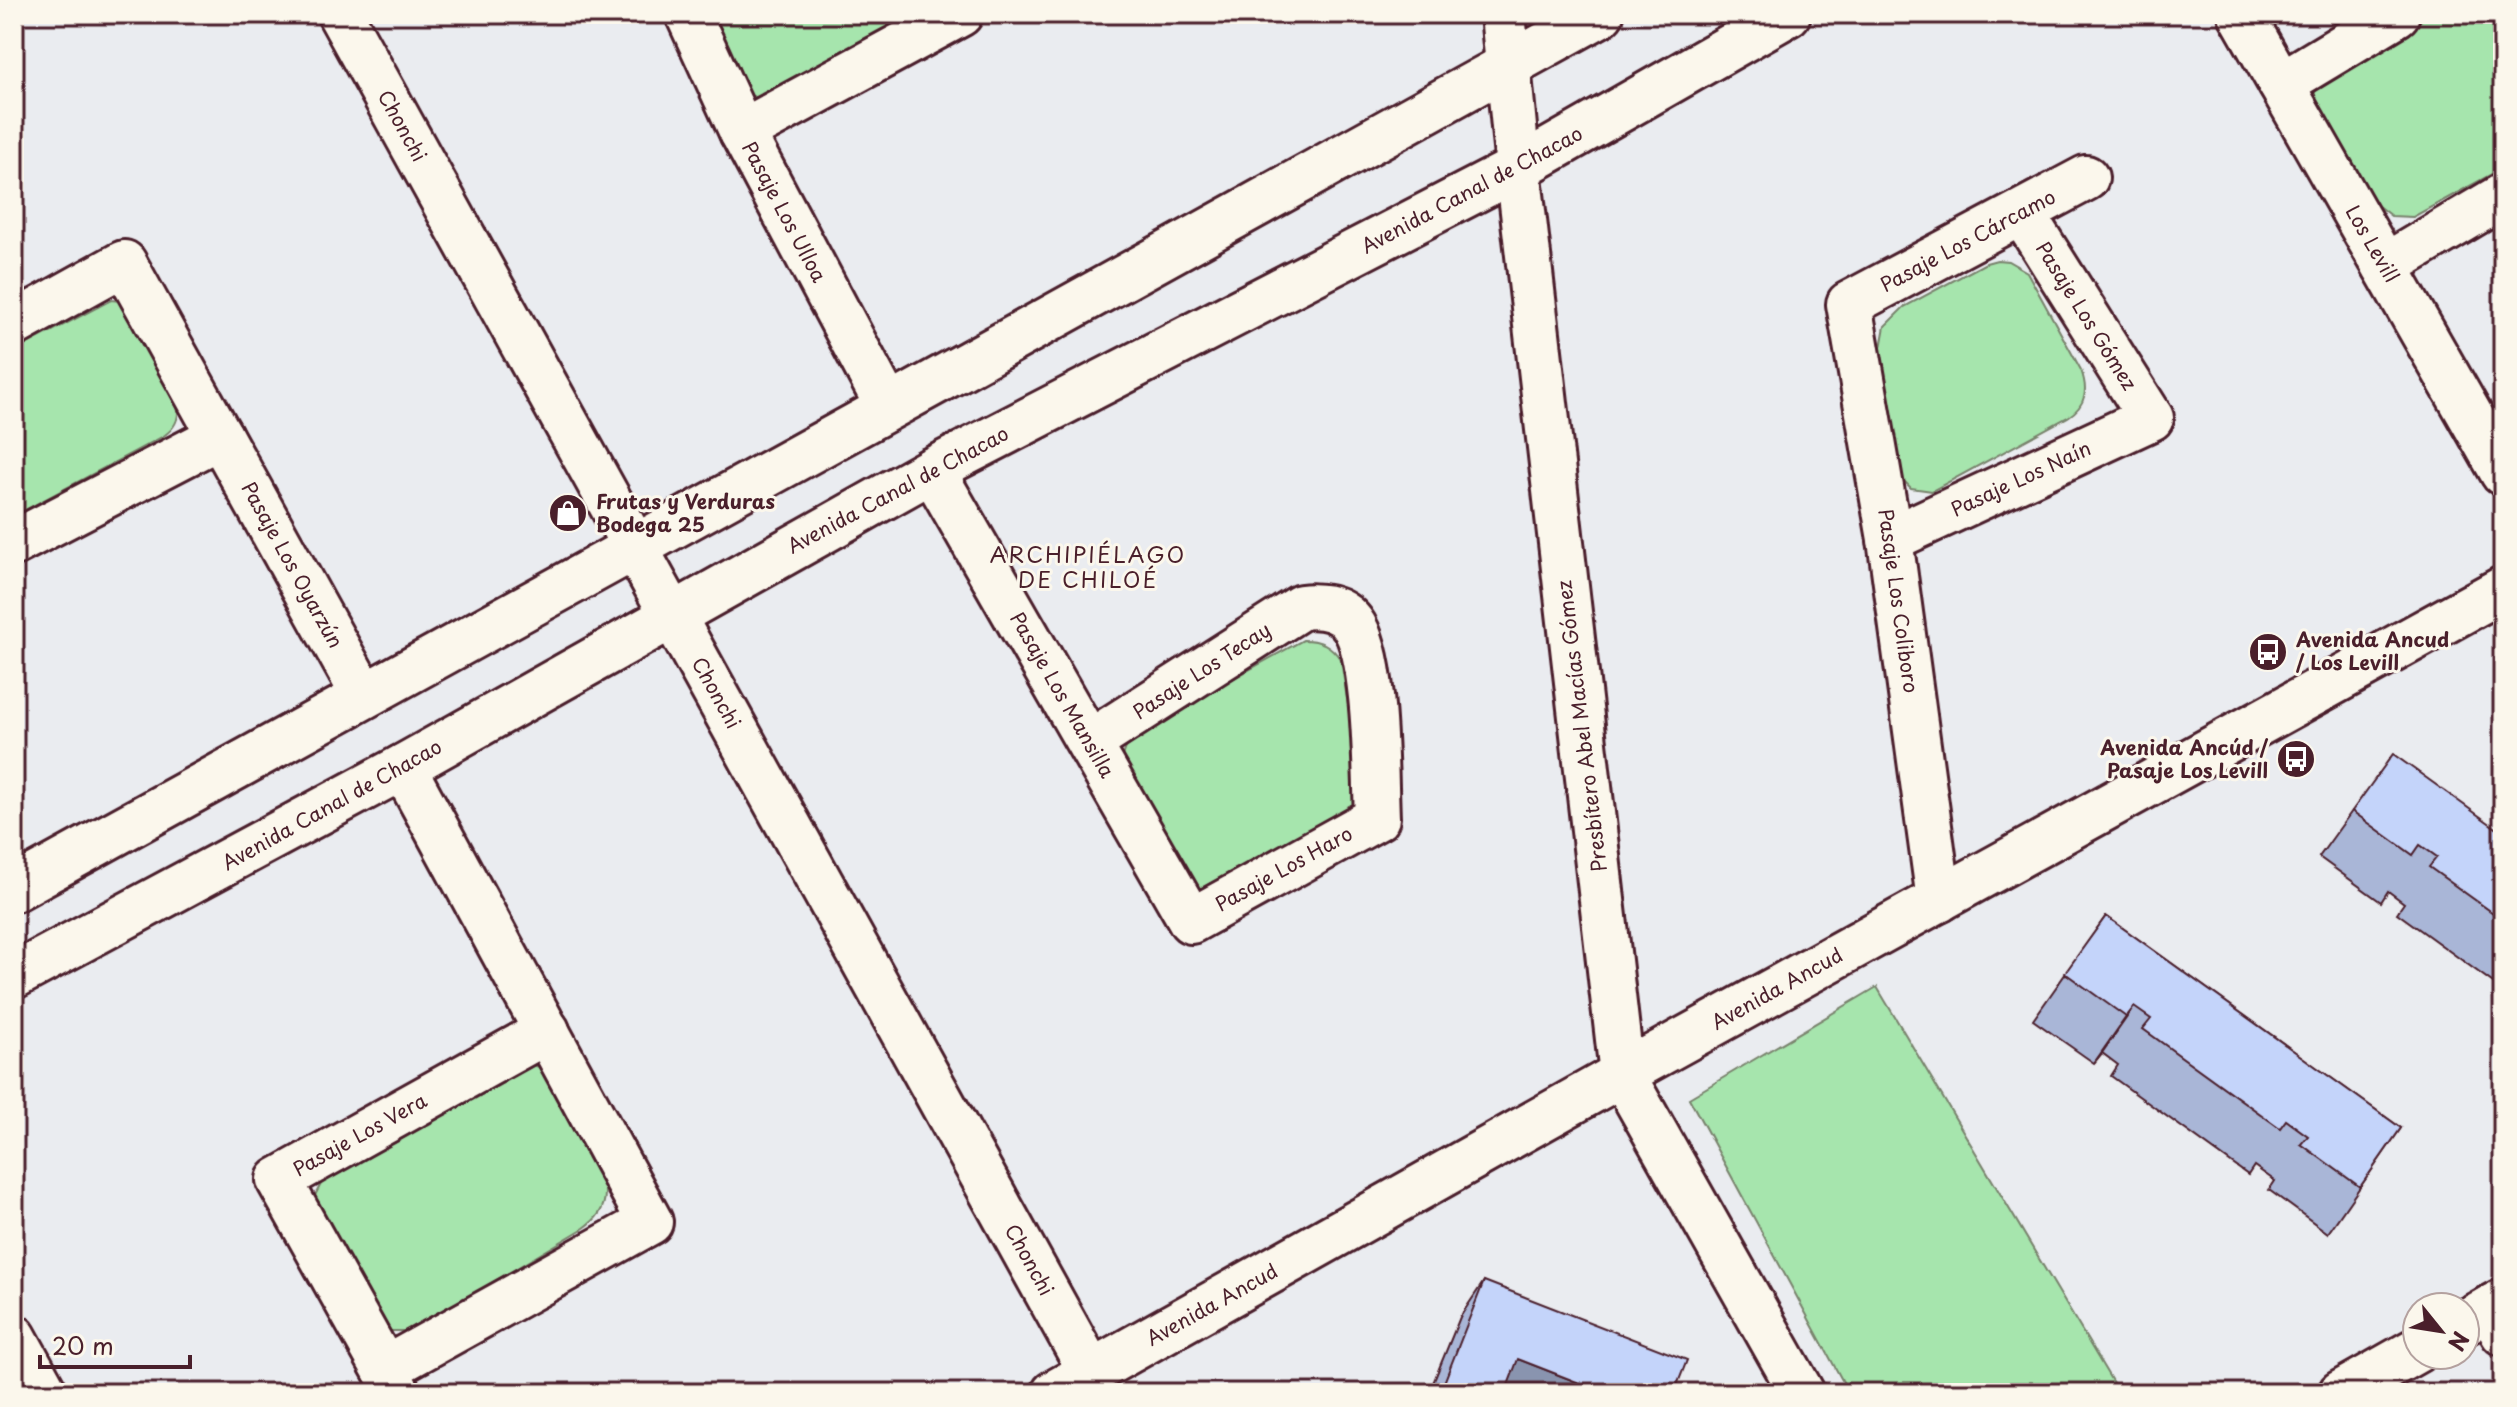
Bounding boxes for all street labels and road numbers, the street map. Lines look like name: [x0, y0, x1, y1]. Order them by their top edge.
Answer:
street label: Chonchi: [371, 84, 435, 167]
street label: Avenida Canal de Chacao: [1355, 118, 1588, 260]
street label: Pasaje Los Ulloa: [735, 136, 835, 288]
street label: Pasaje Los Cárcamo: [1875, 181, 2061, 299]
street label: Los Levill: [2339, 199, 2407, 288]
street label: Pasaje Los Gómez: [2029, 235, 2145, 396]
street label: Avenida Canal de Chacao: [781, 418, 1014, 560]
street label: Pasaje Los Naín: [1946, 433, 2096, 524]
street label: Pasaje Los Oyarzún: [235, 476, 351, 653]
street label: Pasaje Los Coliboro: [1871, 507, 1927, 695]
street label: Presbítero Abel Macías Gómez: [1548, 579, 1614, 873]
street label: Pasaje Los Mansilla: [1003, 606, 1123, 784]
street label: Pasaje Los Tecay: [1127, 614, 1276, 726]
street label: Chonchi: [685, 651, 749, 734]
street label: Avenida Canal de Chacao: [216, 731, 447, 877]
street label: Pasaje Los Haro: [1209, 818, 1358, 918]
street label: Avenida Ancud: [1705, 940, 1848, 1037]
street label: Pasaje Los Vera: [287, 1085, 433, 1183]
street label: Chonchi: [998, 1218, 1062, 1301]
street label: Avenida Ancud: [1140, 1256, 1283, 1353]

